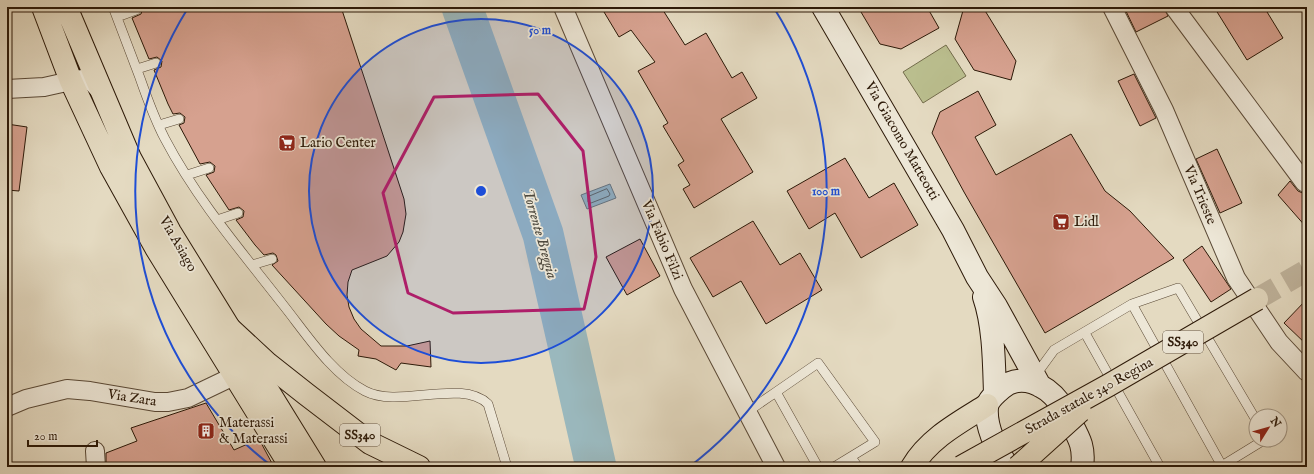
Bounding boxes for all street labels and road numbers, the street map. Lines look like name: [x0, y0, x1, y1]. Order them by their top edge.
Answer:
street label: Via Giacomo Matteotti: [860, 78, 943, 204]
street label: Via Trieste: [1179, 162, 1221, 228]
street label: Via Fabio Filzi: [637, 196, 687, 283]
street label: Via Asiago: [154, 212, 201, 275]
road number: SS340: [1163, 331, 1203, 353]
street label: Strada statale 340 Regina: [1022, 353, 1157, 439]
street label: Via Zara: [105, 385, 159, 411]
road number: SS340: [340, 424, 380, 446]

